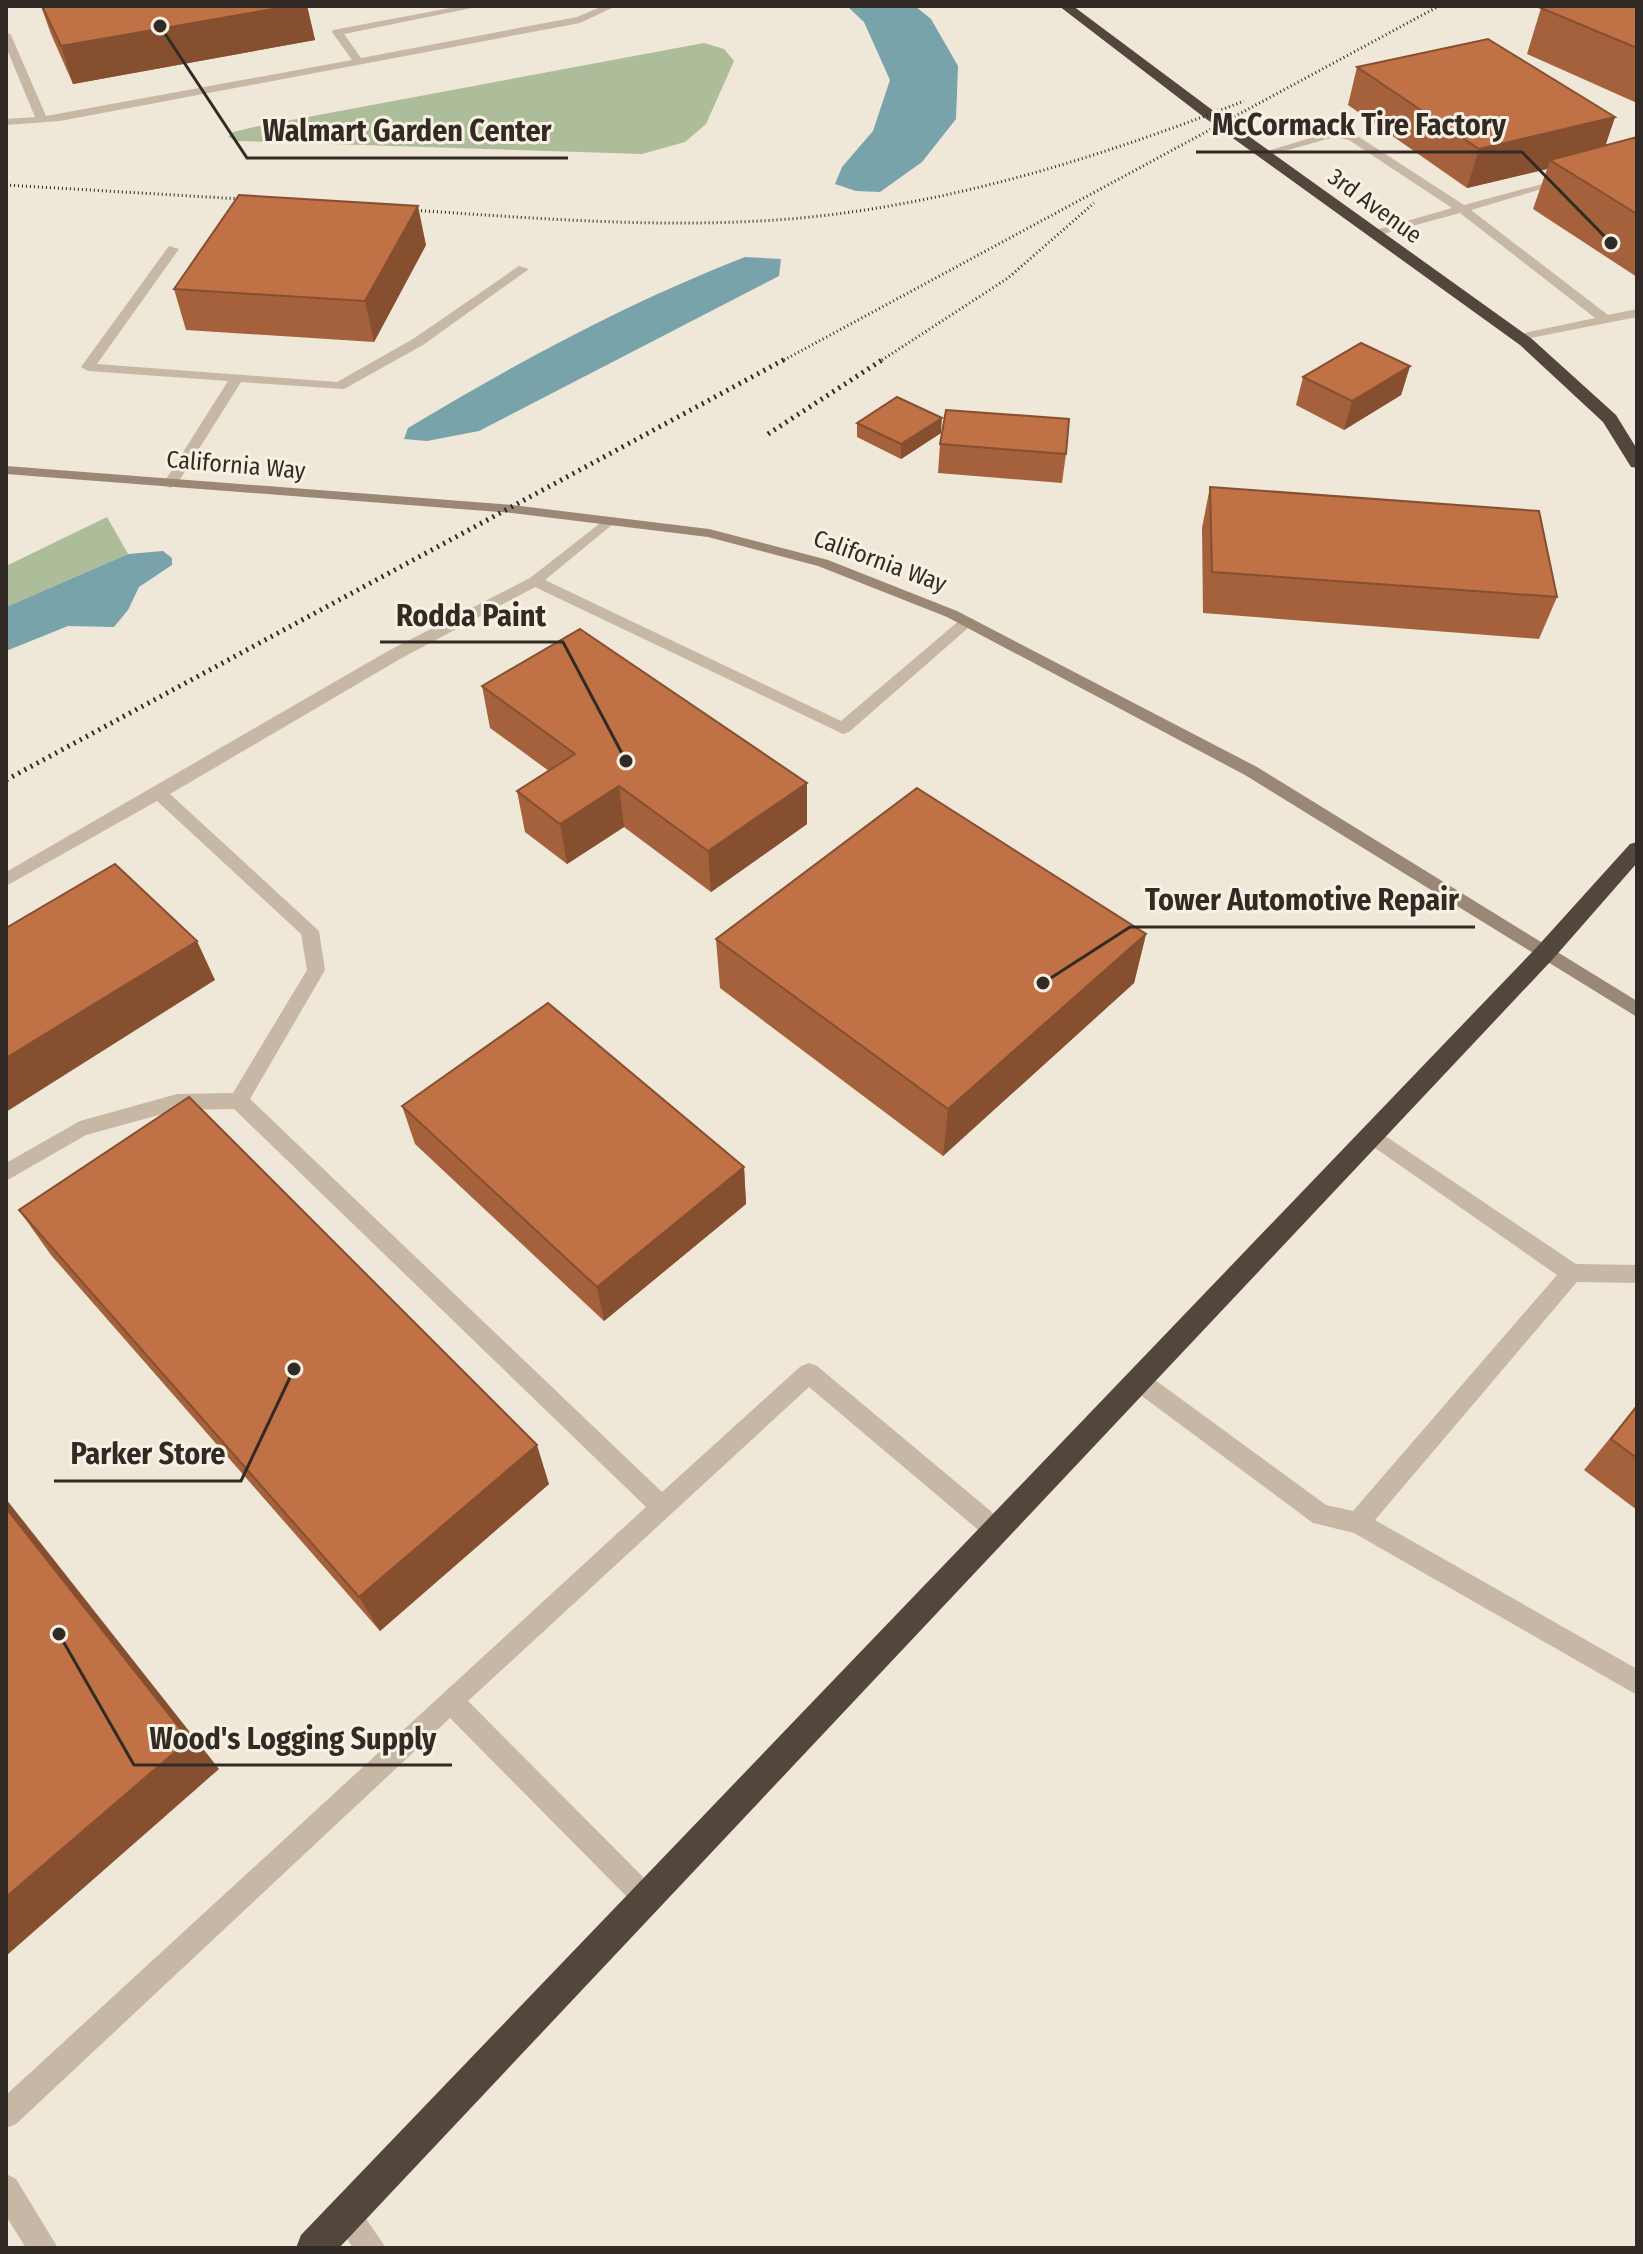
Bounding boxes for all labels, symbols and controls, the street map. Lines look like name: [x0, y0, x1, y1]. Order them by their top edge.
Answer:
callout: McCormack Tire Factory: [1196, 98, 1522, 152]
callout: Walmart Garden Center: [247, 104, 568, 158]
text: McCormack Tire Factory: [1212, 107, 1507, 143]
text: Walmart Garden Center: [262, 113, 553, 149]
street label: 3rd Avenue: [1323, 163, 1427, 249]
street label: California Way: [165, 445, 307, 485]
street label: California Way: [810, 524, 951, 598]
callout: Rodda Paint: [380, 588, 563, 642]
text: Rodda Paint: [396, 598, 547, 634]
callout: Tower Automotive Repair: [1130, 873, 1475, 927]
text: Tower Automotive Repair: [1145, 882, 1460, 918]
callout: Parker Store: [54, 1427, 241, 1481]
text: Parker Store: [70, 1436, 226, 1472]
callout: Wood's Logging Supply: [134, 1711, 452, 1765]
text: Wood's Logging Supply: [150, 1721, 437, 1757]

